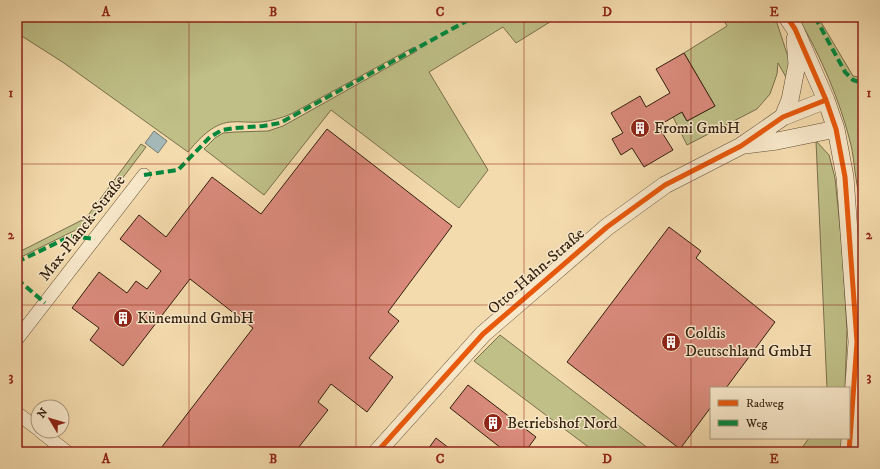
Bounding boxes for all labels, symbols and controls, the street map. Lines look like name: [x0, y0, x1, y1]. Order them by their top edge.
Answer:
text: A: [101, 4, 111, 20]
text: B: [269, 4, 277, 20]
text: C: [436, 4, 445, 20]
text: D: [602, 4, 612, 20]
text: E: [769, 4, 779, 20]
text: 1: [9, 85, 14, 101]
text: 1: [867, 85, 872, 101]
building icon: Fromi GmbH: [629, 117, 651, 139]
place label: Fromi GmbH: [654, 118, 740, 138]
street label: Max-Planck-Straße: [34, 171, 130, 285]
street label: Otto-Hahn-Straße: [483, 223, 589, 319]
text: 2: [8, 227, 15, 243]
text: 2: [866, 227, 873, 243]
building icon: Künemund GmbH: [112, 307, 134, 329]
place label: Künemund GmbH: [137, 308, 254, 328]
place label: Coldis Deutschland GmbH: [685, 323, 812, 361]
building icon: Coldis Deutschland GmbH: [660, 331, 682, 353]
text: 3: [9, 369, 14, 385]
text: 3: [867, 369, 872, 385]
legend: [710, 387, 850, 439]
text: Radweg: [746, 396, 784, 411]
north arrow: [30, 399, 70, 439]
text: N: [35, 406, 51, 421]
building icon: Betriebshof Nord: [482, 412, 504, 434]
place label: Betriebshof Nord: [507, 413, 617, 433]
text: Weg: [745, 416, 767, 431]
text: A: [101, 451, 111, 467]
text: B: [269, 451, 277, 467]
text: C: [436, 451, 445, 467]
text: D: [602, 451, 612, 467]
text: E: [769, 451, 779, 467]

